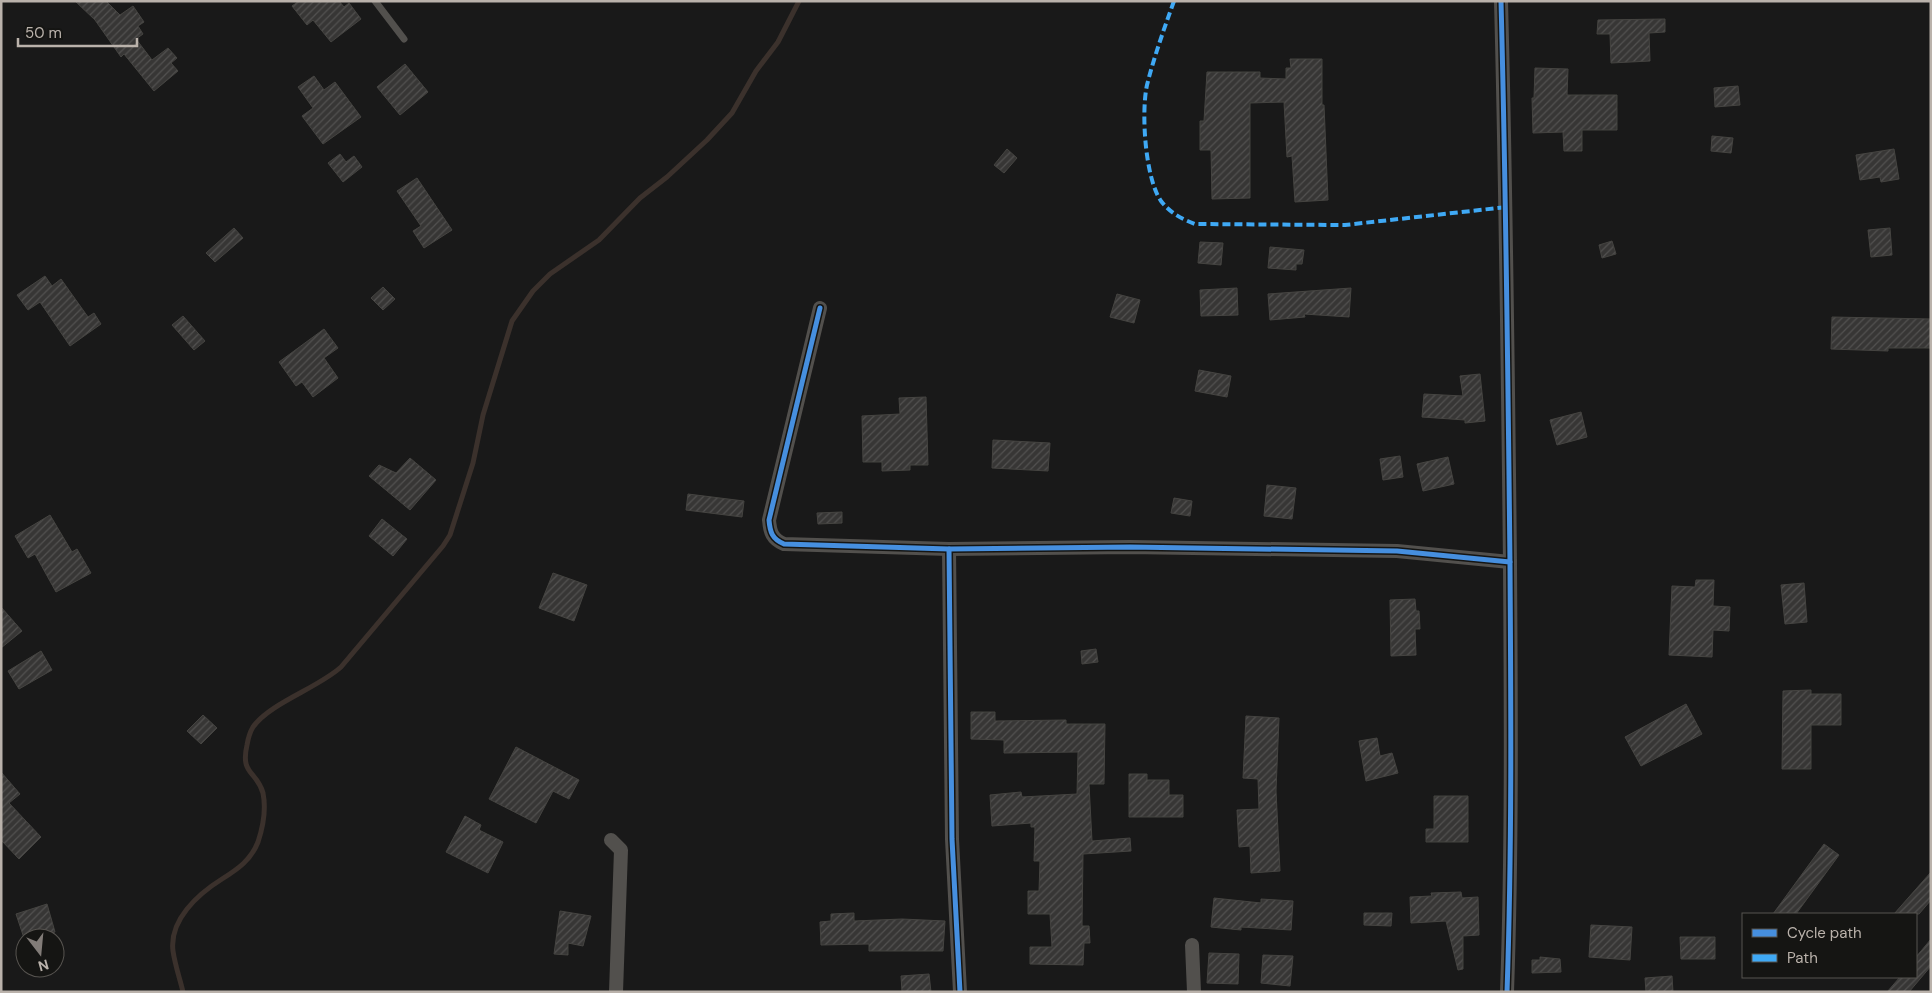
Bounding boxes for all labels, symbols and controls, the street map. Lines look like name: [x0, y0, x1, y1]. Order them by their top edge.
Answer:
scale bar: [18, 15, 136, 47]
text: 50 m: [25, 23, 62, 43]
legend: [1742, 913, 1917, 978]
text: Cycle path: [1787, 923, 1862, 943]
north arrow: [15, 928, 65, 978]
text: Path: [1787, 948, 1818, 968]
text: N: [36, 955, 51, 976]

